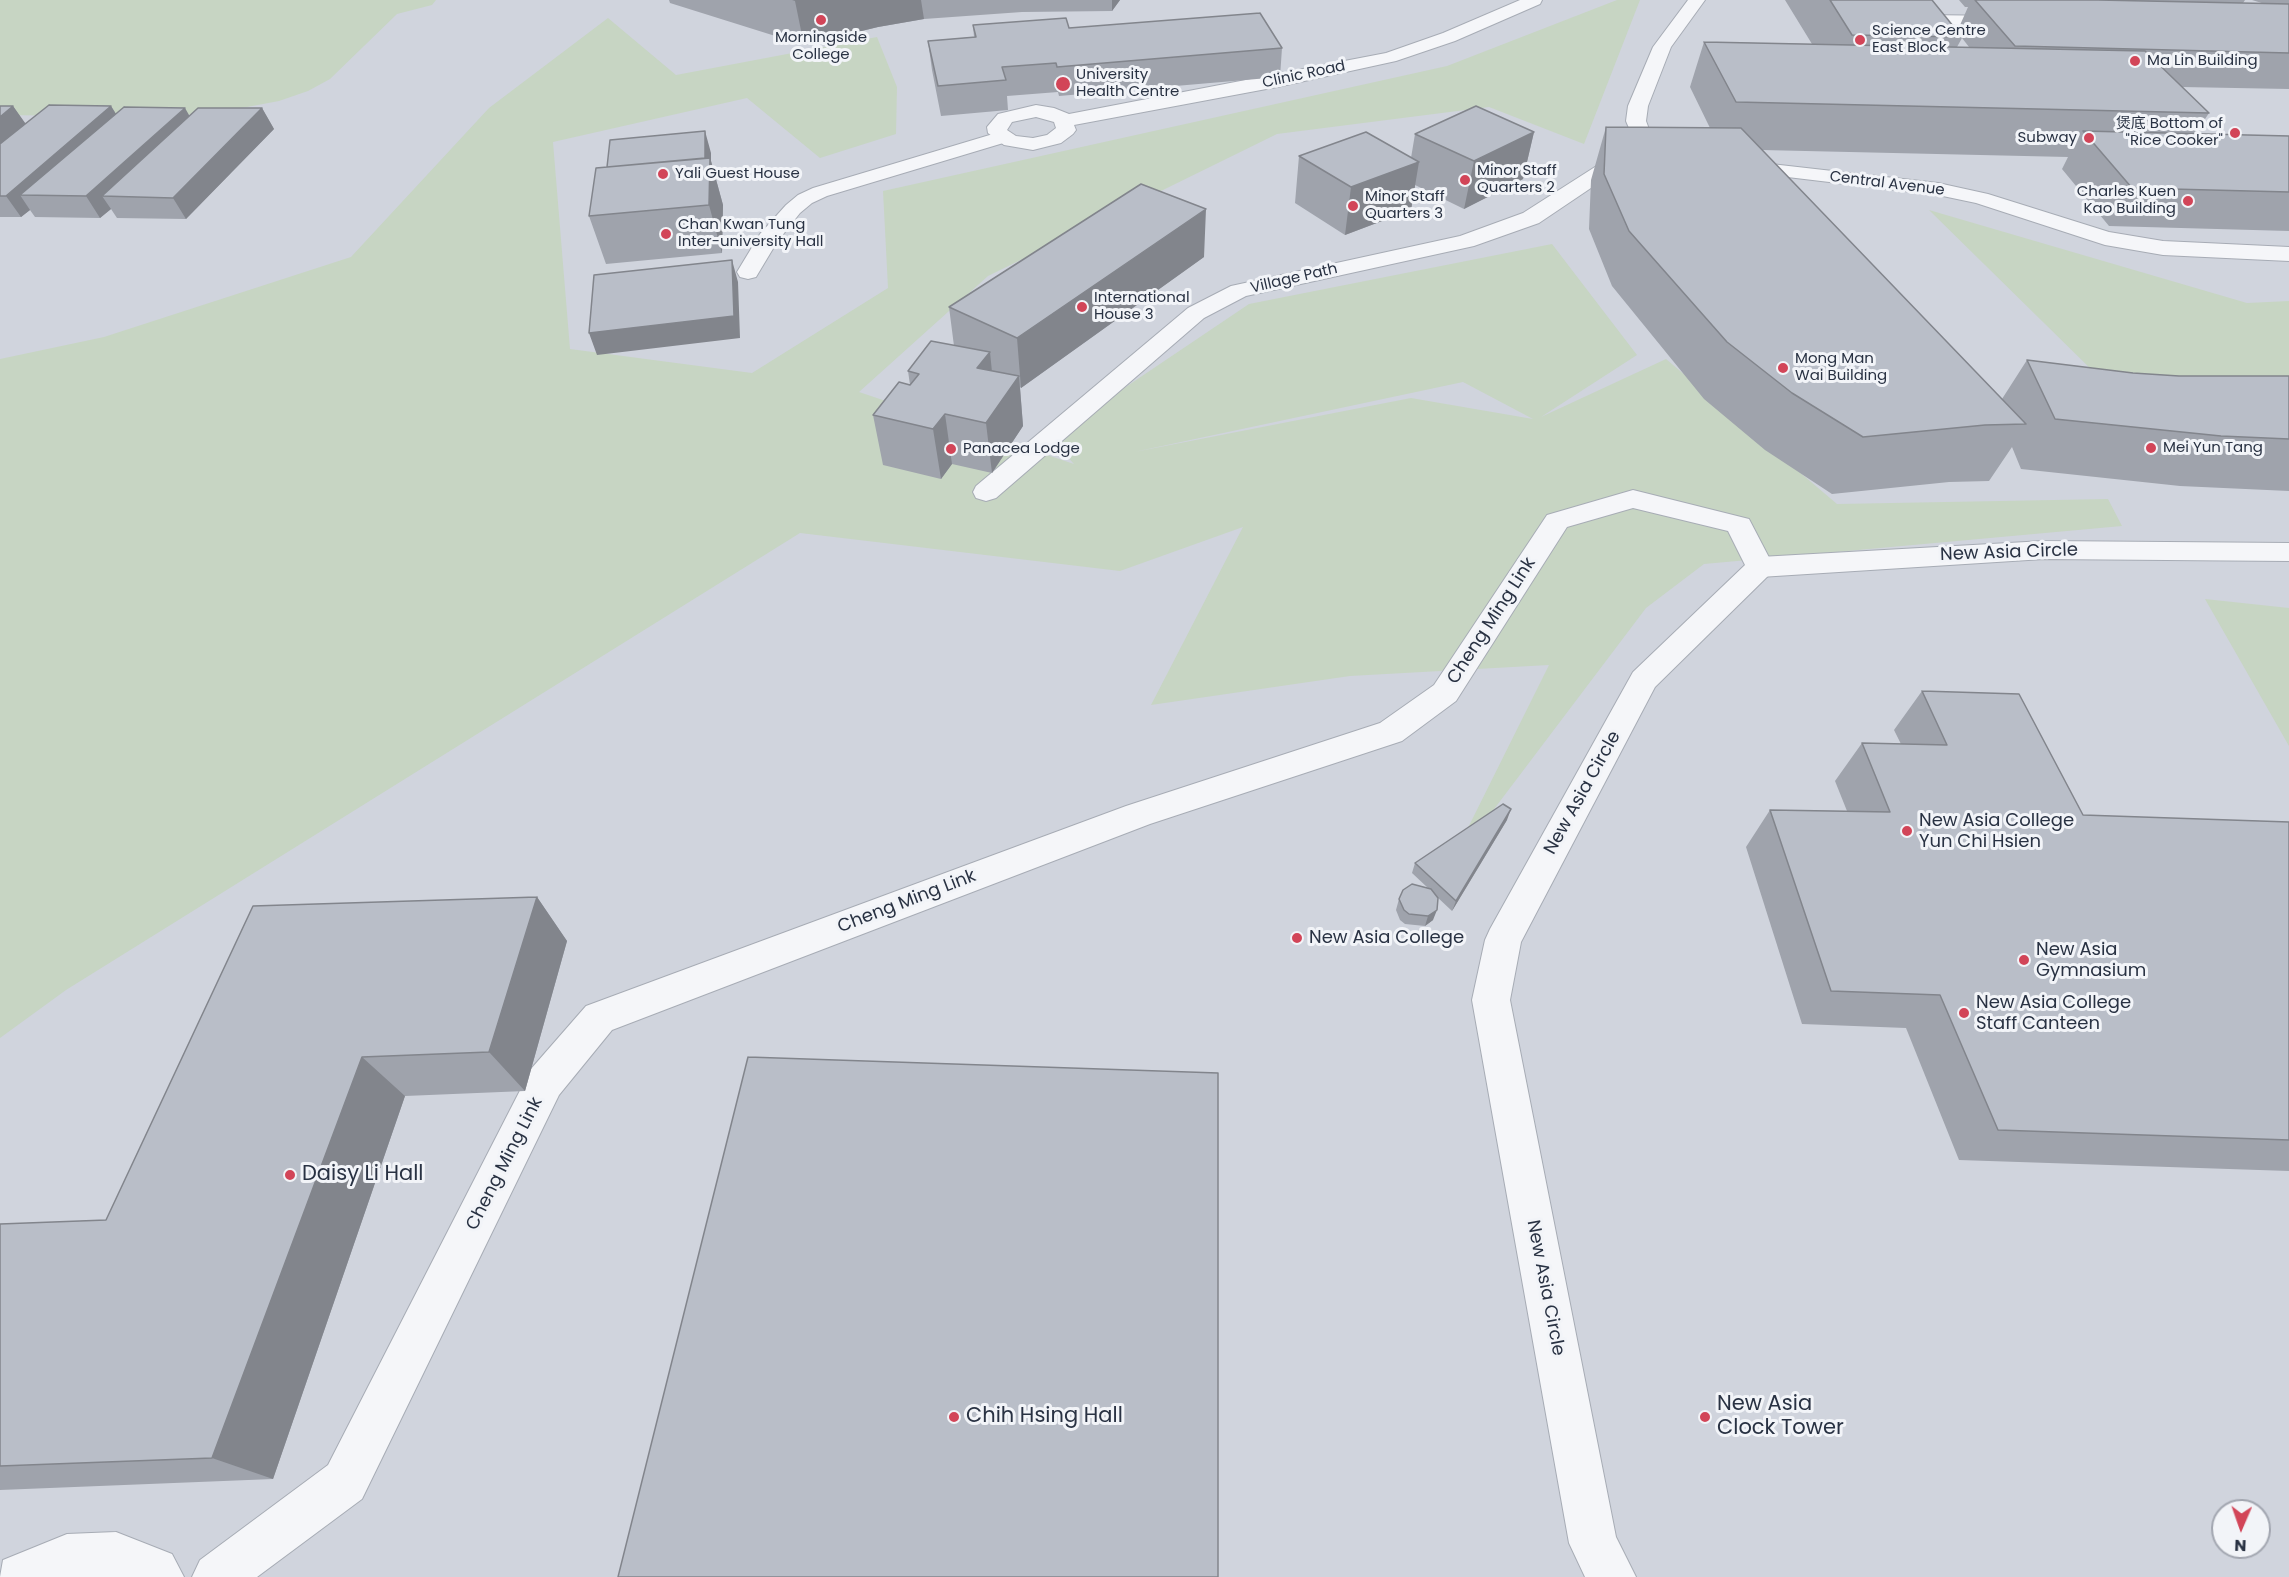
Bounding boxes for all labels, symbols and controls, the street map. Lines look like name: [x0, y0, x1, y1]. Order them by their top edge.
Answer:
marker: Morningside College: [814, 13, 828, 27]
place label: Science Centre East Block: [1872, 22, 1986, 57]
place label: Morningside College: [775, 29, 867, 64]
marker: Science Centre East Block: [1853, 33, 1867, 47]
place label: Ma Lin Building: [2147, 52, 2258, 70]
marker: Ma Lin Building: [2128, 54, 2142, 68]
street label: Clinic Road: [1261, 57, 1347, 93]
place label: University Health Centre: [1076, 66, 1179, 101]
marker: University Health Centre: [1054, 75, 1072, 93]
place label: 煲底 Bottom of "Rice Cooker": [2116, 115, 2223, 150]
marker: 煲底 Bottom of "Rice Cooker": [2228, 126, 2242, 140]
place label: Subway: [2018, 129, 2077, 147]
marker: Subway: [2082, 131, 2096, 145]
place label: Minor Staff Quarters 2: [1477, 162, 1557, 197]
place label: Yali Guest House: [675, 165, 800, 183]
marker: Yali Guest House: [656, 167, 670, 181]
street label: Central Avenue: [1828, 168, 1946, 200]
marker: Minor Staff Quarters 2: [1458, 173, 1472, 187]
place label: Charles Kuen Kao Building: [2077, 183, 2176, 218]
place label: Minor Staff Quarters 3: [1365, 188, 1445, 223]
marker: Charles Kuen Kao Building: [2181, 194, 2195, 208]
marker: Minor Staff Quarters 3: [1346, 199, 1360, 213]
place label: Chan Kwan Tung Inter-university Hall: [678, 216, 823, 251]
marker: Chan Kwan Tung Inter-university Hall: [659, 227, 673, 241]
street label: Village Path: [1249, 260, 1339, 298]
place label: International House 3: [1094, 289, 1190, 324]
marker: International House 3: [1075, 300, 1089, 314]
place label: Mong Man Wai Building: [1795, 350, 1887, 385]
marker: Mong Man Wai Building: [1776, 361, 1790, 375]
place label: Mei Yun Tang: [2163, 439, 2263, 457]
place label: Panacea Lodge: [963, 440, 1080, 458]
marker: Mei Yun Tang: [2144, 441, 2158, 455]
marker: Panacea Lodge: [944, 442, 958, 456]
street label: New Asia Circle: [1940, 540, 2078, 566]
street label: Cheng Ming Link: [1443, 554, 1541, 688]
street label: New Asia Circle: [1540, 727, 1626, 859]
place label: New Asia College Yun Chi Hsien: [1919, 810, 2074, 852]
marker: New Asia College Yun Chi Hsien: [1900, 824, 1914, 838]
street label: Cheng Ming Link: [835, 866, 979, 938]
place label: New Asia College: [1309, 927, 1464, 949]
marker: New Asia College: [1290, 931, 1304, 945]
place label: New Asia Gymnasium: [2036, 939, 2146, 982]
marker: New Asia Gymnasium: [2017, 953, 2031, 967]
place label: New Asia College Staff Canteen: [1976, 992, 2131, 1034]
marker: New Asia College Staff Canteen: [1957, 1006, 1971, 1020]
street label: Cheng Ming Link: [462, 1094, 548, 1234]
place label: Daisy Li Hall: [302, 1162, 424, 1188]
marker: Daisy Li Hall: [283, 1168, 297, 1182]
street label: New Asia Circle: [1521, 1218, 1569, 1358]
place label: New Asia Clock Tower: [1717, 1392, 1844, 1442]
place label: Chih Hsing Hall: [966, 1404, 1123, 1430]
marker: Chih Hsing Hall: [947, 1410, 961, 1424]
marker: New Asia Clock Tower: [1698, 1410, 1712, 1424]
north arrow: [2211, 1499, 2271, 1559]
text: N: [2234, 1534, 2247, 1557]

